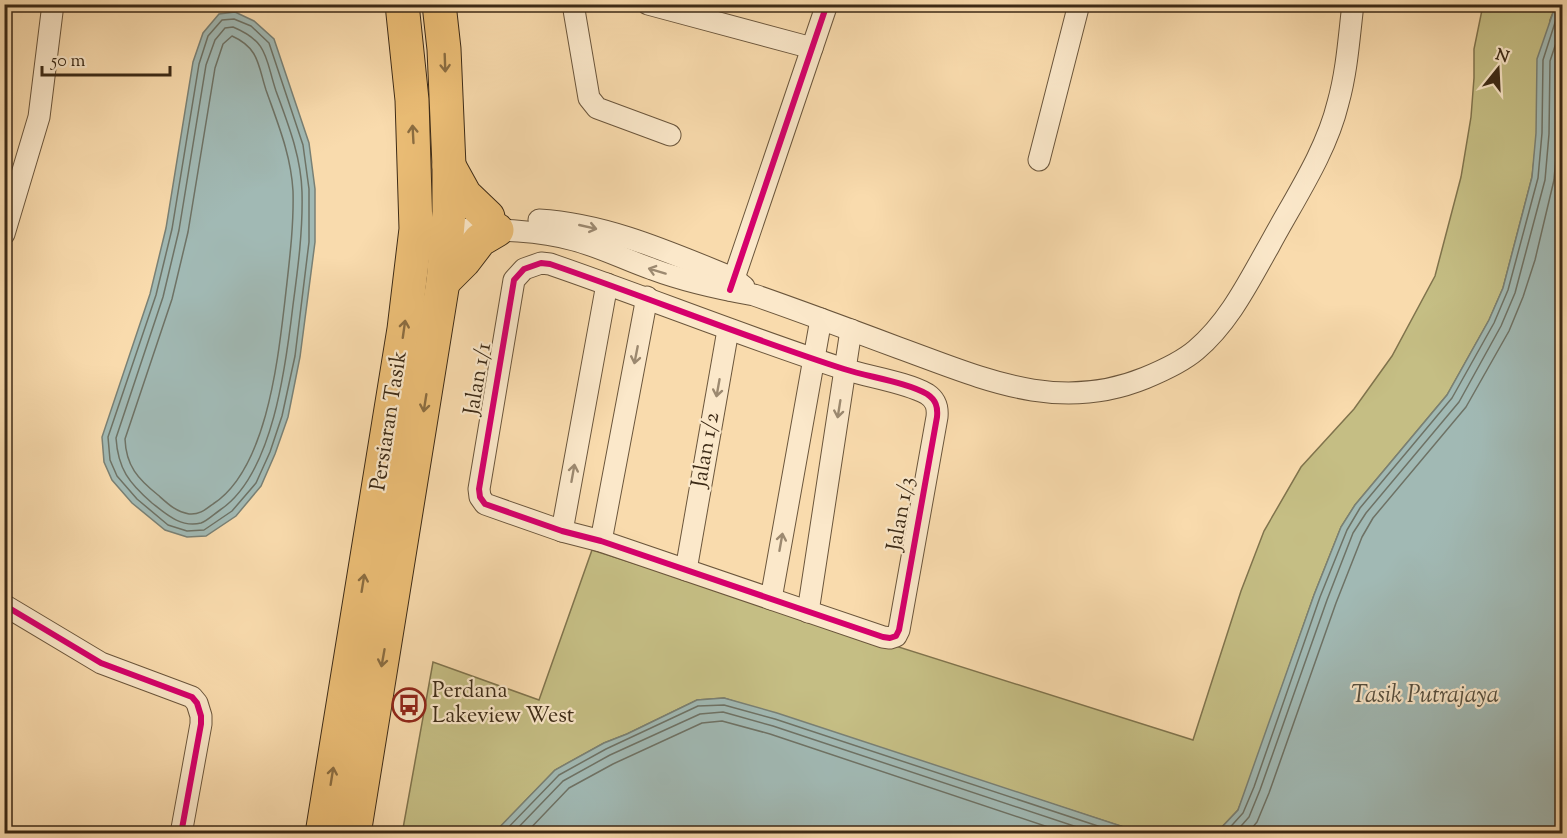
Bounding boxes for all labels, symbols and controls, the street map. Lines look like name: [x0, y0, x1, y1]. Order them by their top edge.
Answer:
scale bar: [42, 39, 170, 77]
north arrow: [1468, 39, 1528, 99]
text: N: [1492, 44, 1512, 70]
text: 50 m: [50, 49, 86, 75]
one-way arrow: [439, 52, 450, 72]
one-way arrow: [408, 125, 419, 145]
one-way arrow: [578, 222, 597, 234]
one-way arrow: [648, 265, 667, 276]
one-way arrow: [399, 319, 410, 339]
street label: Jalan 1/1: [457, 340, 501, 419]
one-way arrow: [630, 344, 641, 364]
street label: Persiaran Tasik: [363, 349, 417, 493]
one-way arrow: [712, 378, 723, 397]
one-way arrow: [419, 393, 430, 412]
one-way arrow: [833, 398, 844, 418]
street label: Jalan 1/2: [684, 410, 729, 491]
one-way arrow: [568, 464, 579, 484]
street label: Jalan 1/3: [880, 475, 924, 554]
one-way arrow: [776, 532, 787, 552]
one-way arrow: [357, 574, 368, 594]
one-way arrow: [377, 647, 388, 667]
place label: Perdana Lakeview West: [432, 676, 575, 733]
water label: Tasik Putrajaya: [1351, 679, 1499, 713]
bus stop icon: Perdana Lakeview West: [391, 687, 427, 723]
one-way arrow: [326, 767, 337, 786]

